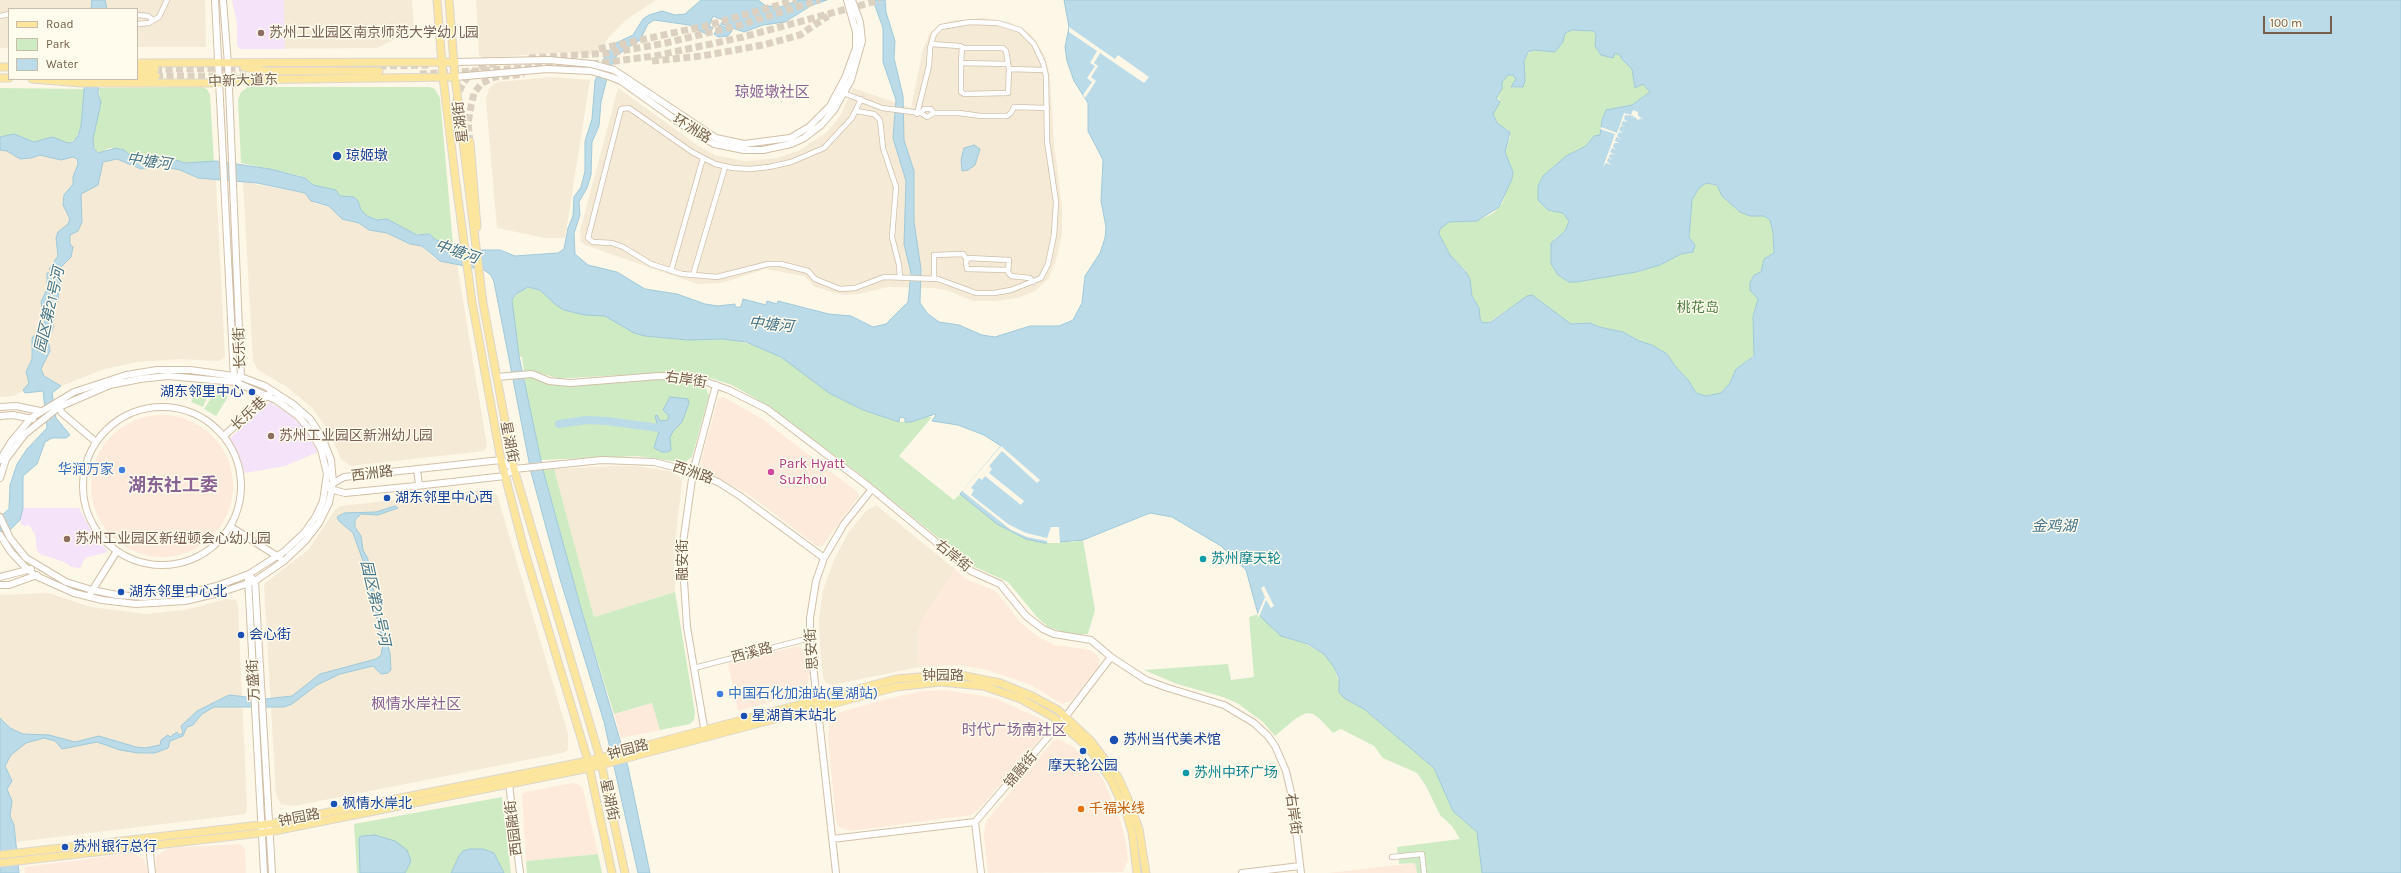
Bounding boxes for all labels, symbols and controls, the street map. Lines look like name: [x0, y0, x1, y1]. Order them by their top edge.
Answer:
legend: [8, 8, 138, 80]
scale bar: [2265, 8, 2334, 34]
text: 100 m: [2270, 16, 2302, 30]
text: Road: [46, 17, 74, 31]
place label: 苏州工业园区南京师范大学幼儿园: [269, 25, 479, 41]
marker: 苏州工业园区南京师范大学幼儿园: [256, 28, 266, 38]
text: Park: [46, 37, 70, 51]
text: Water: [46, 57, 78, 71]
street label: 中新大道东: [208, 71, 278, 91]
district label: 琼姬墩社区: [735, 84, 809, 102]
street label: 星湖街: [450, 100, 472, 144]
street label: 环洲路: [670, 111, 714, 147]
place label: 琼姬墩: [346, 148, 388, 164]
water label: 中塘河: [125, 150, 173, 174]
marker: 琼姬墩: [331, 150, 343, 162]
water label: 中塘河: [433, 236, 481, 268]
water label: 园区第21号河: [31, 265, 69, 355]
park label: 桃花岛: [1677, 300, 1719, 316]
water label: 中塘河: [748, 314, 794, 336]
street label: 长乐街: [231, 327, 249, 369]
street label: 右岸街: [664, 368, 708, 392]
place label: 湖东邻里中心: [160, 384, 244, 400]
marker: 湖东邻里中心: [247, 387, 257, 397]
street label: 长乐巷: [228, 394, 270, 434]
street label: 星湖街: [497, 420, 521, 464]
place label: 苏州工业园区新洲幼儿园: [279, 428, 433, 444]
marker: 苏州工业园区新洲幼儿园: [266, 431, 276, 441]
place label: Park Hyatt Suzhou: [779, 456, 845, 488]
street label: 西洲路: [670, 458, 716, 488]
place label: 华润万家: [58, 462, 114, 478]
street label: 西洲路: [350, 463, 394, 485]
marker: 华润万家: [117, 465, 127, 475]
marker: Park Hyatt Suzhou: [766, 467, 776, 477]
district label: 湖东社工委: [128, 475, 218, 497]
place label: 湖东邻里中心西: [395, 490, 493, 506]
marker: 湖东邻里中心西: [382, 493, 392, 503]
water label: 金鸡湖: [2032, 518, 2076, 536]
place label: 苏州工业园区新纽顿会心幼儿园: [75, 531, 271, 547]
marker: 苏州工业园区新纽顿会心幼儿园: [62, 534, 72, 544]
street label: 右岸街: [931, 536, 975, 576]
street label: 融安街: [675, 539, 691, 581]
place label: 苏州摩天轮: [1211, 551, 1281, 567]
marker: 苏州摩天轮: [1198, 554, 1208, 564]
water label: 园区第21号河: [356, 558, 394, 648]
place label: 湖东邻里中心北: [129, 584, 227, 600]
marker: 湖东邻里中心北: [116, 587, 126, 597]
place label: 会心街: [249, 627, 291, 643]
street label: 思安街: [802, 627, 822, 671]
marker: 会心街: [236, 630, 246, 640]
street label: 西溪路: [730, 639, 774, 667]
street label: 万盛街: [245, 659, 263, 701]
street label: 钟园路: [922, 668, 964, 684]
place label: 中国石化加油站(星湖站): [728, 686, 878, 702]
marker: 中国石化加油站(星湖站): [715, 689, 725, 699]
district label: 枫情水岸社区: [371, 696, 461, 714]
place label: 星湖首末站北: [752, 708, 836, 724]
marker: 星湖首末站北: [739, 711, 749, 721]
district label: 时代广场南社区: [962, 722, 1066, 740]
place label: 苏州当代美术馆: [1123, 732, 1221, 748]
marker: 苏州当代美术馆: [1108, 734, 1120, 746]
street label: 钟园路: [606, 736, 650, 764]
marker: 摩天轮公园: [1078, 746, 1088, 756]
street label: 锦融街: [1001, 749, 1041, 791]
place label: 摩天轮公园: [1048, 758, 1118, 774]
place label: 苏州中环广场: [1194, 765, 1278, 781]
marker: 苏州中环广场: [1181, 768, 1191, 778]
street label: 星湖街: [596, 778, 622, 822]
street label: 右岸街: [1282, 792, 1304, 836]
place label: 枫情水岸北: [342, 796, 412, 812]
marker: 枫情水岸北: [329, 799, 339, 809]
street label: 西园融街: [502, 799, 526, 857]
place label: 千福米线: [1089, 801, 1145, 817]
marker: 千福米线: [1076, 804, 1086, 814]
street label: 钟园路: [277, 806, 321, 830]
place label: 苏州银行总行: [73, 839, 157, 855]
marker: 苏州银行总行: [60, 842, 70, 852]

